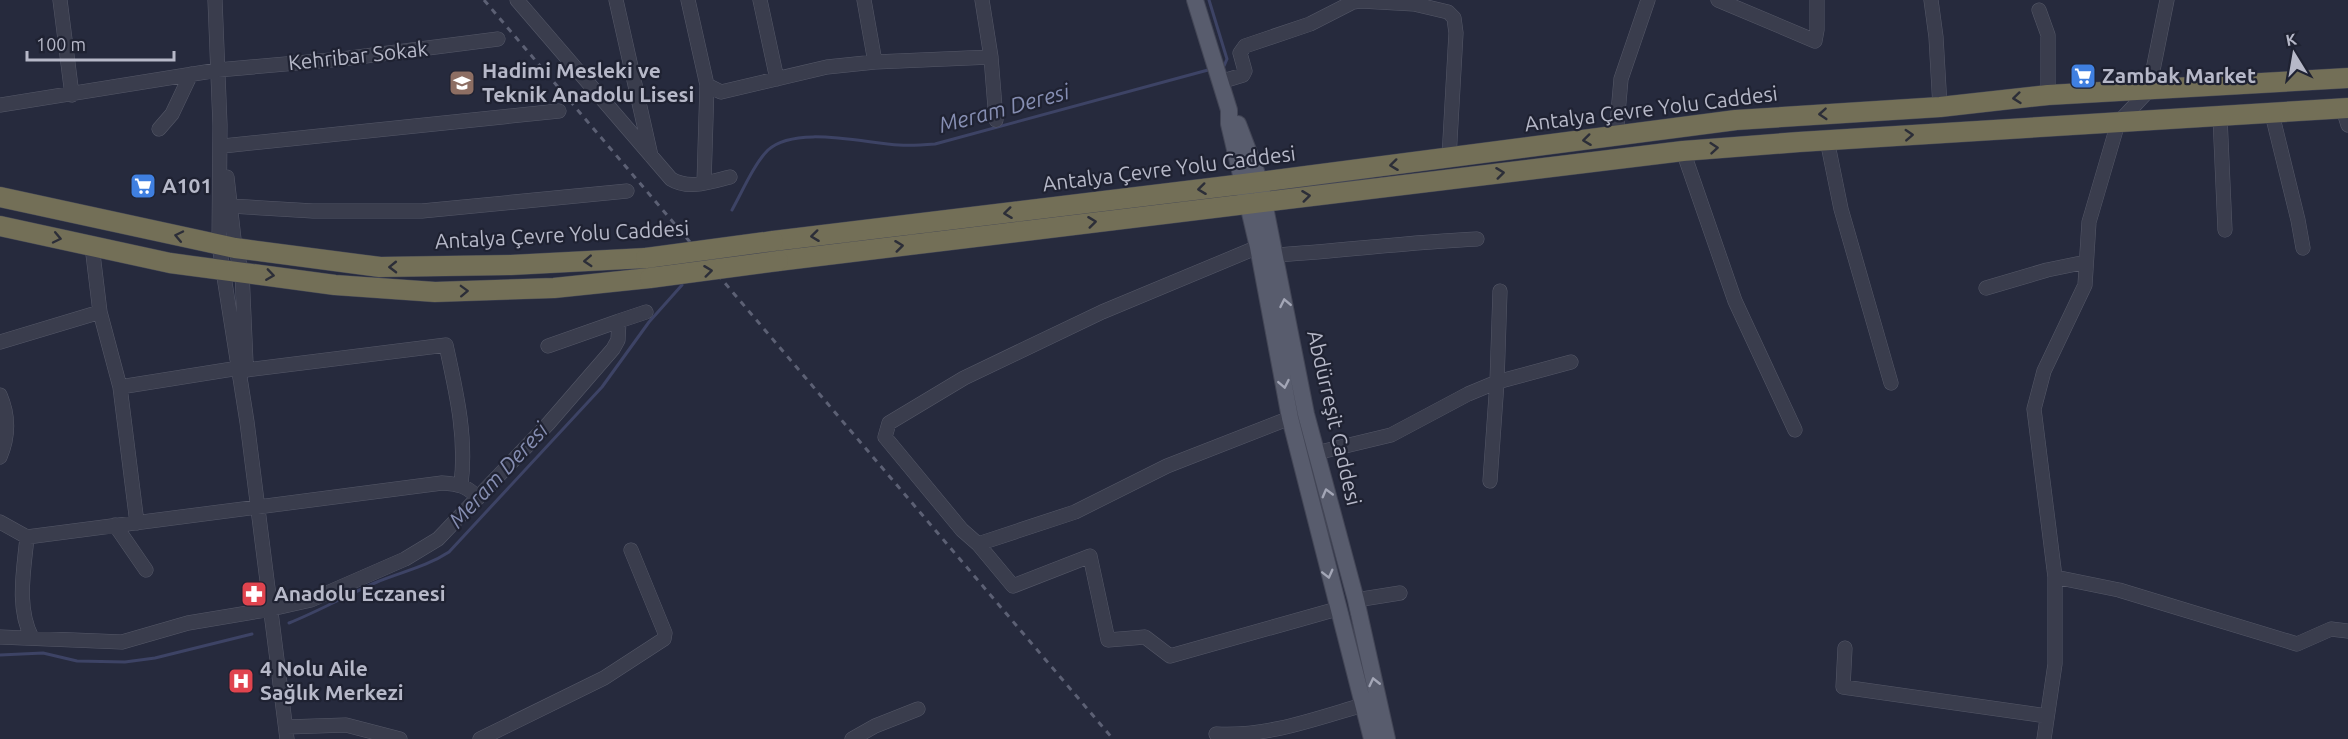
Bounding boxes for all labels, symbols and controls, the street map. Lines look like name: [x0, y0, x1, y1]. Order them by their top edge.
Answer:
scale bar: [27, 24, 174, 62]
north arrow: [2264, 24, 2324, 84]
text: K: [2284, 29, 2298, 49]
text: 100 m: [36, 34, 86, 54]
street label: Kehribar Sokak: [287, 36, 429, 74]
place label: Hadimi Mesleki ve Teknik Anadolu Lisesi: [482, 58, 694, 106]
supermarket icon: Zambak Market: [2068, 61, 2098, 91]
place label: Zambak Market: [2102, 63, 2256, 87]
school or university icon: Hadimi Mesleki ve Teknik Anadolu Lisesi: [447, 68, 477, 98]
water label: Meram Deresi: [936, 78, 1073, 137]
street label: Antalya Çevre Yolu Caddesi: [1523, 81, 1779, 135]
one-way arrow: [2013, 91, 2022, 104]
one-way arrow: [1818, 108, 1827, 121]
one-way arrow: [1904, 129, 1913, 142]
one-way arrow: [1583, 133, 1592, 146]
street label: Antalya Çevre Yolu Caddesi: [1041, 141, 1297, 195]
one-way arrow: [1710, 142, 1719, 155]
one-way arrow: [1389, 158, 1399, 170]
one-way arrow: [1495, 167, 1504, 179]
supermarket icon: A101: [128, 171, 158, 201]
place label: A101: [162, 173, 212, 197]
one-way arrow: [1197, 182, 1207, 195]
one-way arrow: [1302, 190, 1311, 202]
one-way arrow: [1004, 206, 1013, 218]
street label: Antalya Çevre Yolu Caddesi: [434, 215, 690, 253]
one-way arrow: [1088, 217, 1097, 229]
one-way arrow: [810, 230, 819, 242]
one-way arrow: [52, 231, 62, 244]
one-way arrow: [175, 231, 185, 244]
one-way arrow: [894, 241, 903, 253]
one-way arrow: [583, 255, 592, 268]
one-way arrow: [388, 261, 397, 273]
one-way arrow: [703, 265, 712, 277]
one-way arrow: [265, 269, 274, 281]
one-way arrow: [459, 284, 468, 297]
one-way arrow: [1279, 298, 1292, 308]
street label: Abdürreşit Caddesi: [1303, 328, 1367, 508]
one-way arrow: [1277, 379, 1290, 389]
water label: Meram Deresi: [443, 416, 554, 532]
one-way arrow: [1322, 488, 1334, 499]
one-way arrow: [1321, 569, 1334, 579]
pharmacy icon: Anadolu Eczanesi: [239, 579, 269, 609]
place label: Anadolu Eczanesi: [274, 581, 446, 605]
place label: 4 Nolu Aile Sağlık Merkezi: [260, 656, 404, 704]
hospital icon: 4 Nolu Aile Sağlık Merkezi: [226, 666, 256, 696]
one-way arrow: [1369, 677, 1382, 687]

